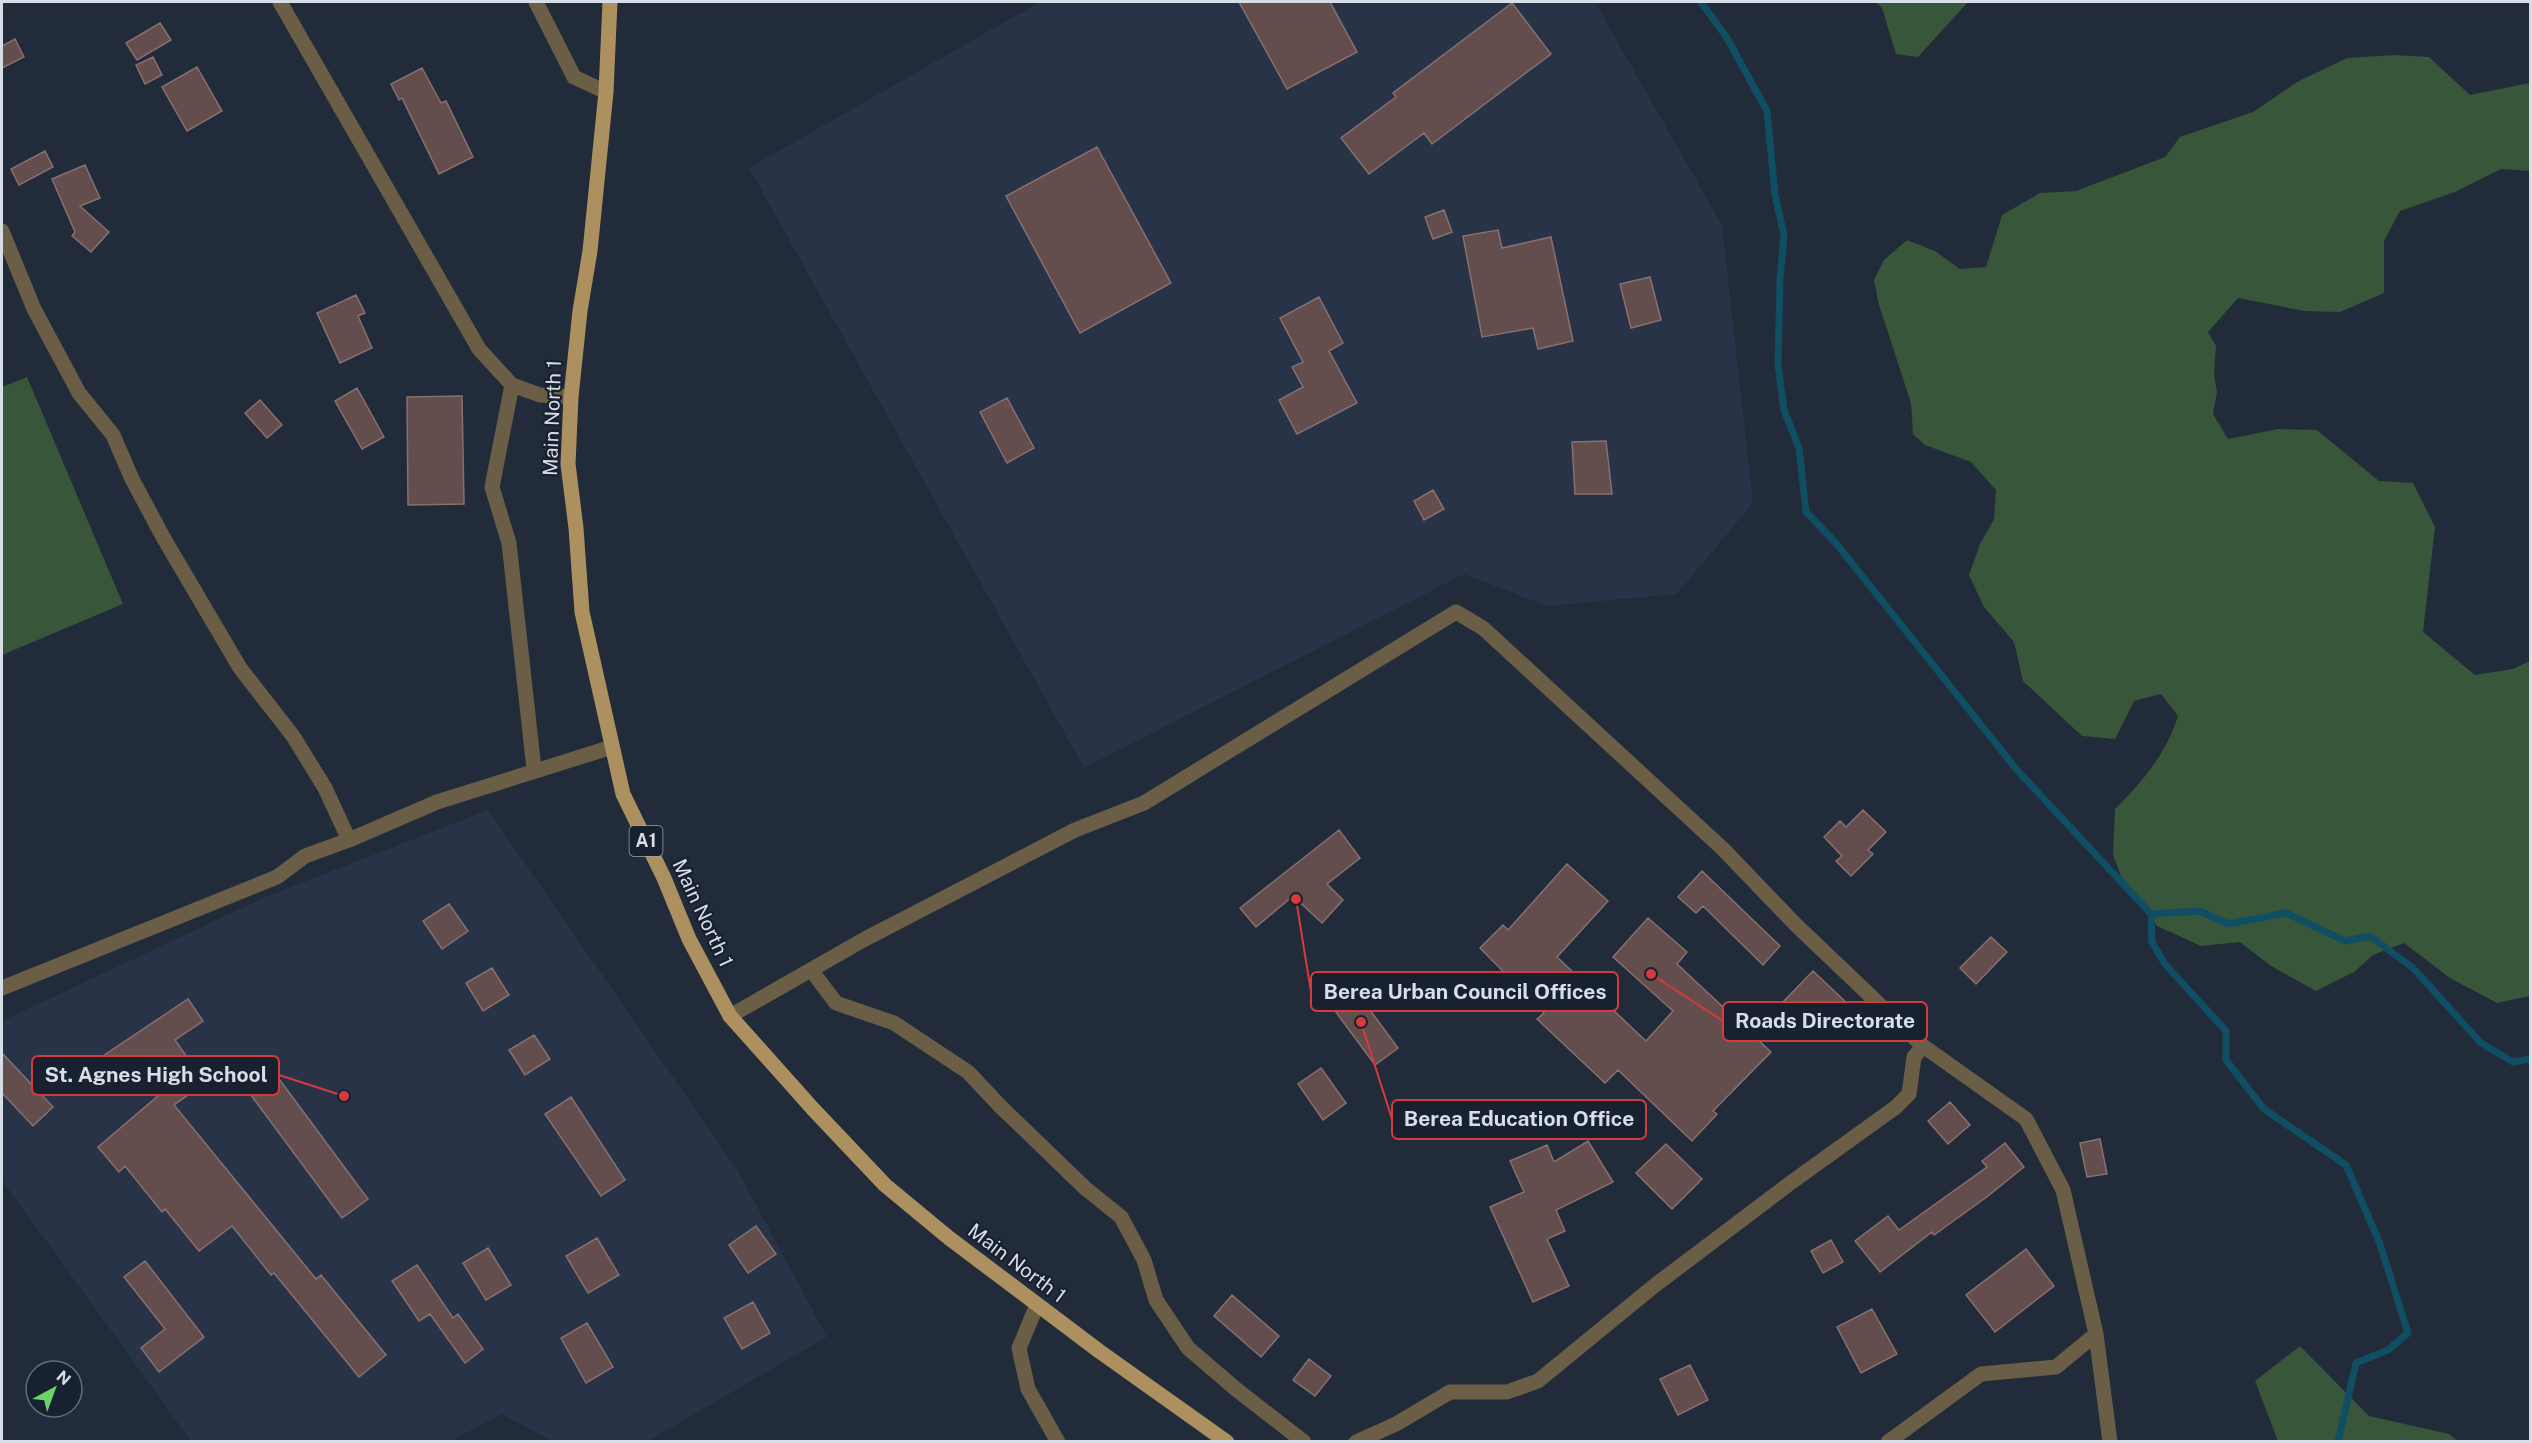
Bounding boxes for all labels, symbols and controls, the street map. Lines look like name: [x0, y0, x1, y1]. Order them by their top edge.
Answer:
street label: Main North 1: [538, 359, 566, 477]
road number: A1: [630, 826, 662, 856]
street label: Main North 1: [668, 855, 738, 971]
callout: Berea Urban Council Offices: [1311, 972, 1618, 1011]
text: Berea Urban Council Offices: [1323, 979, 1607, 1004]
callout: Roads Directorate: [1723, 1002, 1927, 1041]
text: Roads Directorate: [1735, 1008, 1915, 1033]
callout: St. Agnes High School: [32, 1056, 279, 1095]
text: St. Agnes High School: [44, 1062, 268, 1087]
callout: Berea Education Office: [1392, 1100, 1646, 1139]
text: Berea Education Office: [1404, 1106, 1634, 1131]
street label: Main North 1: [963, 1218, 1071, 1308]
north arrow: [24, 1359, 84, 1419]
text: N: [53, 1367, 74, 1389]

